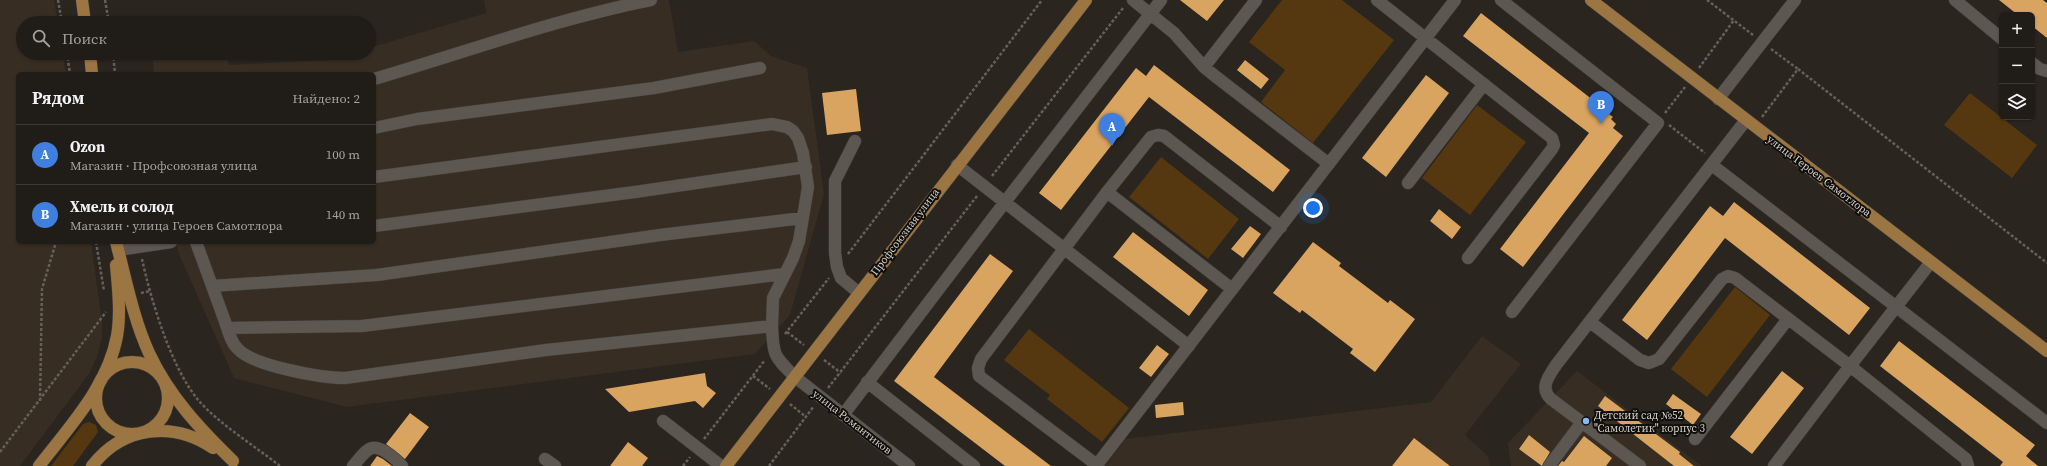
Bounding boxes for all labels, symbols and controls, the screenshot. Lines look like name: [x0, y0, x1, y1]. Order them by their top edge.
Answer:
map controls: [1999, 12, 2035, 120]
button: +: [1999, 12, 2035, 48]
search box: [16, 16, 376, 60]
icon: search: [30, 27, 52, 49]
text: Поиск: [62, 28, 107, 49]
button: −: [1999, 48, 2035, 84]
button: layers: [1999, 84, 2035, 120]
text: Рядом: [32, 86, 84, 110]
text: Найдено: 2: [293, 90, 360, 107]
pin: B: [1588, 91, 1614, 124]
pin: A: [1099, 113, 1125, 146]
street label: улица Героев Самотлора: [1764, 132, 1875, 220]
text: Ozon: [70, 136, 105, 157]
text: A: [41, 146, 49, 163]
text: 100 m: [326, 146, 360, 163]
text: Магазин · Профсоюзная улица: [70, 157, 257, 174]
street label: Профсоюзная улица: [867, 185, 943, 279]
text: Хмель и солод: [70, 196, 174, 217]
your location: [1303, 198, 1323, 218]
text: B: [41, 206, 49, 223]
text: 140 m: [326, 206, 360, 223]
text: Магазин · улица Героев Самотлора: [70, 217, 283, 234]
street label: улица Романтиков: [809, 386, 895, 458]
place label: Детский сад №52 "Самолетик" корпус 3: [1594, 408, 1705, 436]
marker: Детский сад №52 "Самолетик" корпус 3: [1581, 416, 1591, 426]

